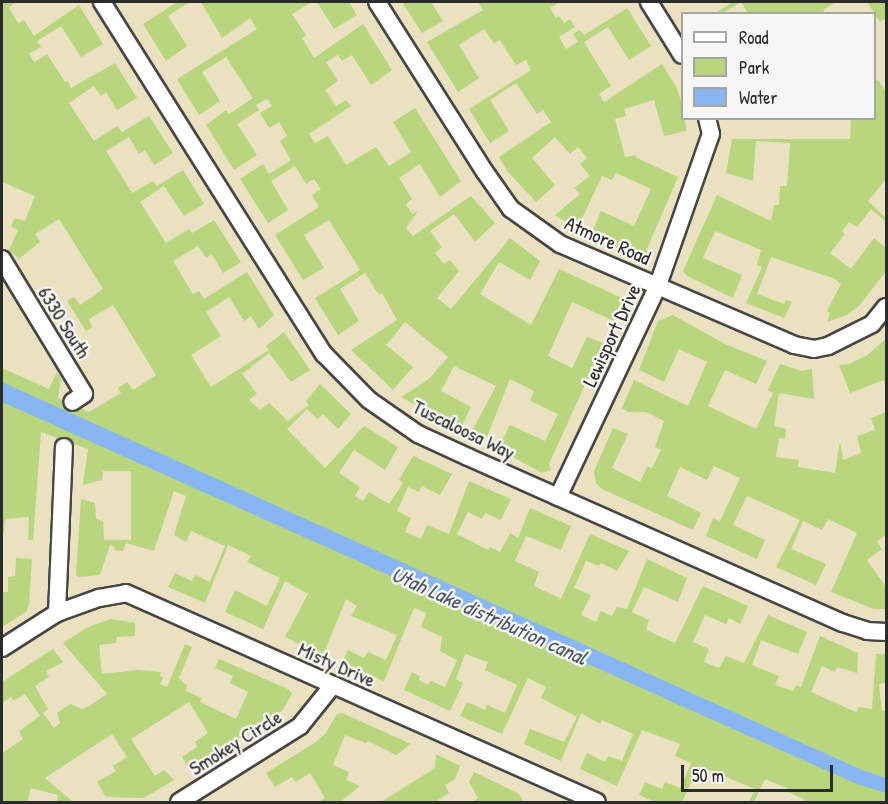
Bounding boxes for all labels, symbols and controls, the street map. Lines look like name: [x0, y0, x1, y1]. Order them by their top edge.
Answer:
legend: [681, 12, 876, 120]
text: Road: [739, 25, 769, 50]
text: Park: [739, 55, 769, 80]
text: Water: [739, 85, 777, 110]
street label: Atmore Road: [561, 210, 655, 270]
street label: Lewisport Drive: [577, 280, 645, 390]
street label: 6330 South: [34, 282, 96, 362]
street label: Tuscaloosa Way: [409, 394, 519, 464]
water label: Utah Lake distribution canal: [387, 562, 591, 670]
street label: Misty Drive: [295, 636, 379, 692]
street label: Smokey Circle: [184, 704, 286, 780]
scale bar: [684, 753, 836, 791]
text: 50 m: [692, 763, 724, 788]

